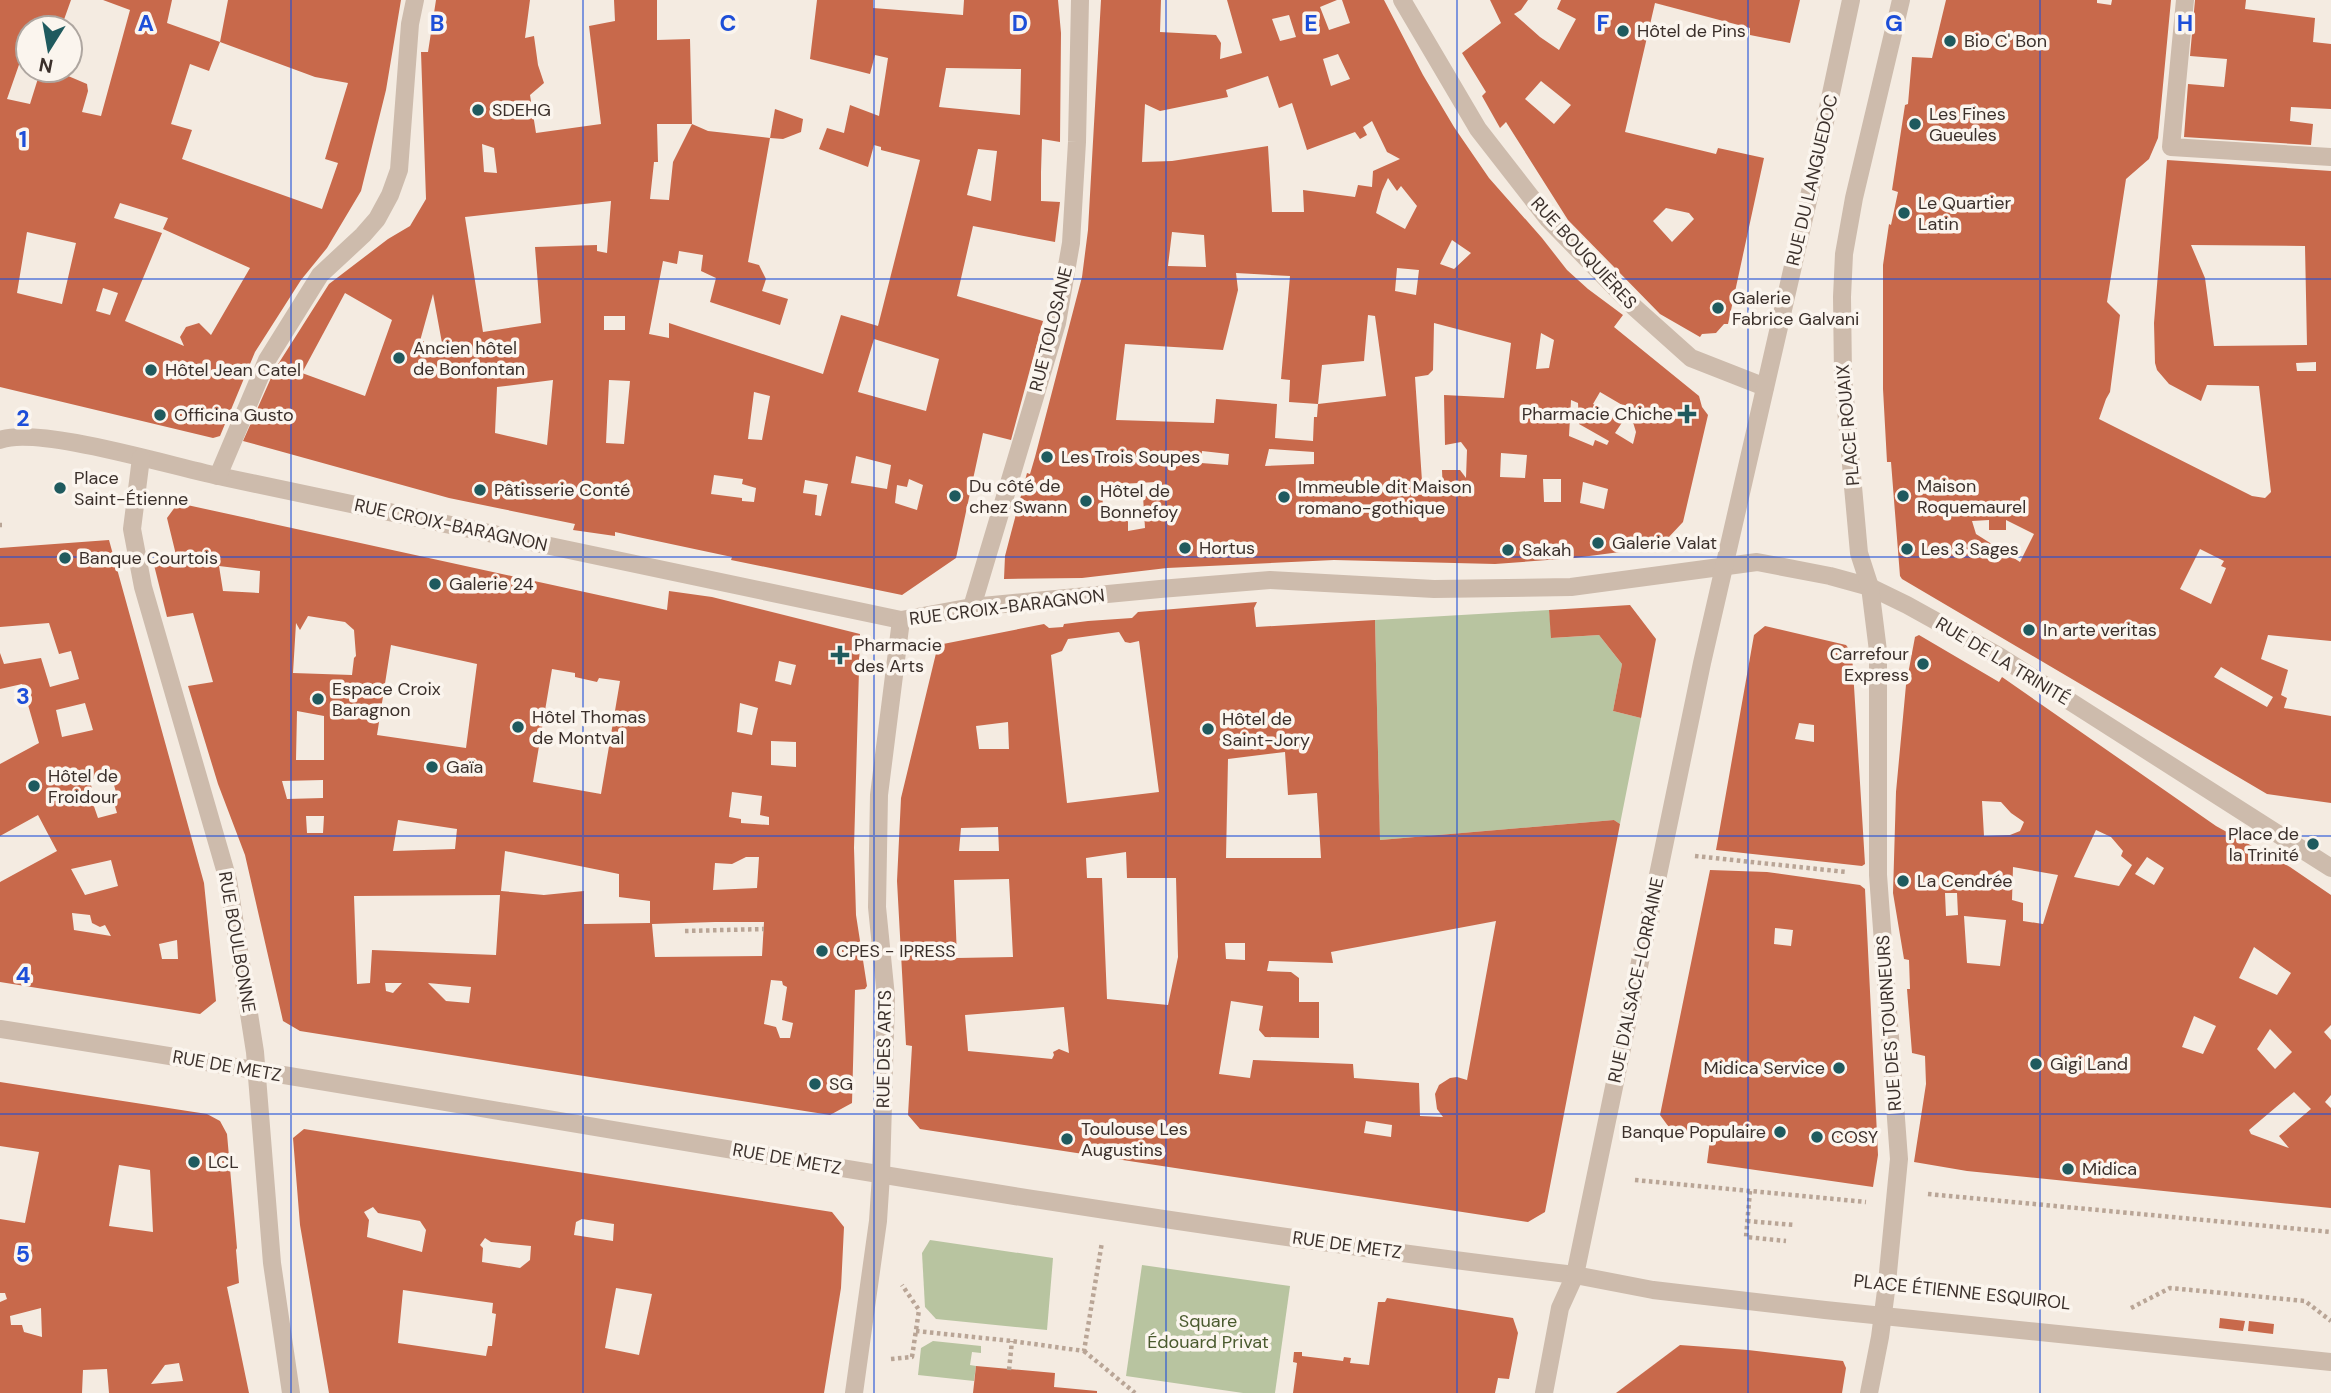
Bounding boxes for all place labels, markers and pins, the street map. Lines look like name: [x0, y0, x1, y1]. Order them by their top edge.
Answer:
place label: Hôtel de Pins: [1637, 19, 1746, 43]
marker: Hôtel de Pins: [1615, 23, 1631, 39]
place label: Bio C' Bon: [1964, 29, 2047, 53]
marker: Bio C' Bon: [1942, 33, 1958, 49]
place label: SDEHG: [492, 98, 551, 122]
marker: SDEHG: [470, 102, 486, 118]
place label: Les Fines Gueules: [1929, 102, 2006, 147]
marker: Les Fines Gueules: [1907, 116, 1923, 132]
place label: Le Quartier Latin: [1918, 191, 2011, 236]
marker: Le Quartier Latin: [1896, 205, 1912, 221]
place label: Galerie Fabrice Galvani: [1732, 286, 1859, 331]
marker: Galerie Fabrice Galvani: [1710, 300, 1726, 316]
place label: Ancien hôtel de Bonfontan: [413, 336, 525, 381]
marker: Ancien hôtel de Bonfontan: [391, 350, 407, 366]
place label: Hôtel Jean Catel: [165, 358, 301, 382]
marker: Hôtel Jean Catel: [143, 362, 159, 378]
place label: Pharmacie Chiche: [1522, 402, 1673, 426]
place label: Officina Gusto: [174, 403, 294, 427]
marker: Pharmacie Chiche: [1679, 406, 1695, 422]
marker: Officina Gusto: [152, 407, 168, 423]
place label: Les Trois Soupes: [1061, 445, 1200, 469]
marker: Les Trois Soupes: [1039, 449, 1055, 465]
place label: Place Saint-Étienne: [74, 466, 188, 511]
place label: Du côté de chez Swann: [969, 474, 1067, 519]
place label: Maison Roquemaurel: [1917, 474, 2026, 519]
place label: Immeuble dit Maison romano-gothique: [1298, 475, 1472, 520]
place label: Pâtisserie Conté: [494, 478, 630, 502]
place label: Hôtel de Bonnefoy: [1100, 479, 1178, 524]
marker: Place Saint-Étienne: [52, 480, 68, 496]
marker: Pâtisserie Conté: [472, 482, 488, 498]
marker: Du côté de chez Swann: [947, 488, 963, 504]
marker: Maison Roquemaurel: [1895, 488, 1911, 504]
marker: Immeuble dit Maison romano-gothique: [1276, 489, 1292, 505]
marker: Hôtel de Bonnefoy: [1078, 493, 1094, 509]
place label: Galerie Valat: [1612, 531, 1717, 555]
marker: Galerie Valat: [1590, 535, 1606, 551]
place label: Hortus: [1199, 536, 1255, 560]
place label: Les 3 Sages: [1921, 537, 2019, 561]
place label: Sakah: [1522, 538, 1571, 562]
marker: Hortus: [1177, 540, 1193, 556]
marker: Les 3 Sages: [1899, 541, 1915, 557]
marker: Sakah: [1500, 542, 1516, 558]
place label: Banque Courtois: [79, 546, 218, 570]
marker: Banque Courtois: [57, 550, 73, 566]
place label: Galerie 24: [449, 572, 534, 596]
marker: Galerie 24: [427, 576, 443, 592]
place label: In arte veritas: [2043, 618, 2157, 642]
marker: In arte veritas: [2021, 622, 2037, 638]
place label: Pharmacie des Arts: [854, 633, 942, 678]
place label: Carrefour Express: [1830, 642, 1909, 687]
marker: Pharmacie des Arts: [832, 647, 848, 663]
marker: Carrefour Express: [1915, 656, 1931, 672]
place label: Espace Croix Baragnon: [332, 677, 441, 722]
marker: Espace Croix Baragnon: [310, 691, 326, 707]
place label: Hôtel Thomas de Montval: [532, 705, 646, 750]
place label: Hôtel de Saint-Jory: [1222, 707, 1310, 752]
marker: Hôtel Thomas de Montval: [510, 719, 526, 735]
marker: Hôtel de Saint-Jory: [1200, 721, 1216, 737]
place label: Gaïa: [446, 755, 483, 779]
marker: Gaïa: [424, 759, 440, 775]
place label: Hôtel de Froidour: [48, 764, 118, 809]
marker: Hôtel de Froidour: [26, 778, 42, 794]
place label: Place de la Trinité: [2228, 822, 2299, 867]
marker: Place de la Trinité: [2305, 836, 2321, 852]
place label: La Cendrée: [1917, 869, 2013, 893]
marker: La Cendrée: [1895, 873, 1911, 889]
place label: CPES - IPRESS: [836, 939, 956, 963]
marker: CPES - IPRESS: [814, 943, 830, 959]
place label: Gigi Land: [2050, 1052, 2128, 1076]
place label: Midica Service: [1703, 1056, 1825, 1080]
marker: Gigi Land: [2028, 1056, 2044, 1072]
marker: Midica Service: [1831, 1060, 1847, 1076]
place label: SG: [829, 1072, 853, 1096]
marker: SG: [807, 1076, 823, 1092]
place label: Toulouse Les Augustins: [1081, 1117, 1188, 1162]
place label: Banque Populaire: [1622, 1120, 1766, 1144]
marker: Banque Populaire: [1772, 1124, 1788, 1140]
place label: COSY: [1831, 1125, 1879, 1149]
marker: COSY: [1809, 1129, 1825, 1145]
marker: Toulouse Les Augustins: [1059, 1131, 1075, 1147]
place label: LCL: [208, 1150, 239, 1174]
marker: LCL: [186, 1154, 202, 1170]
place label: Midica: [2082, 1157, 2137, 1181]
marker: Midica: [2060, 1161, 2076, 1177]

